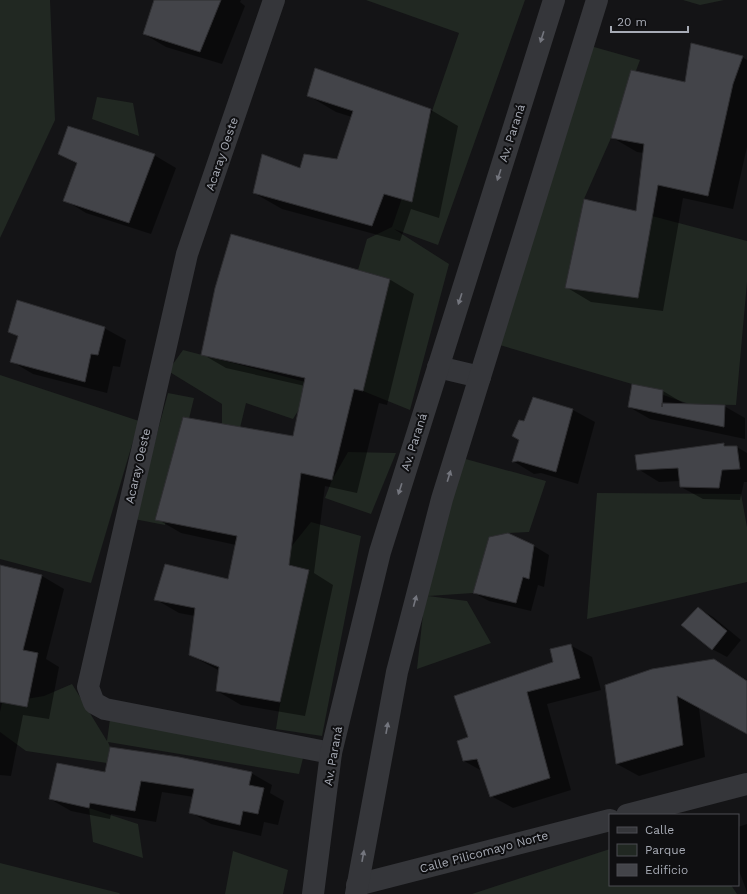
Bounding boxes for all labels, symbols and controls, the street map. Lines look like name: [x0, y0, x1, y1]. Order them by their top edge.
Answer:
scale bar: [611, 8, 688, 34]
text: 20 m: [617, 15, 647, 29]
one-way arrow: [539, 32, 545, 44]
street label: Av. Paraná: [496, 102, 528, 164]
street label: Acaray Oeste: [203, 115, 241, 193]
one-way arrow: [496, 169, 502, 181]
one-way arrow: [457, 293, 463, 305]
street label: Av. Paraná: [398, 411, 430, 473]
street label: Acaray Oeste: [123, 427, 153, 505]
one-way arrow: [446, 469, 452, 481]
one-way arrow: [397, 484, 403, 496]
one-way arrow: [413, 595, 419, 607]
one-way arrow: [384, 722, 390, 734]
street label: Av. Paraná: [321, 725, 345, 787]
legend: [609, 814, 739, 886]
text: Calle: [645, 823, 674, 837]
street label: Calle Pilicomayo Norte: [418, 828, 550, 876]
text: Parque: [645, 843, 686, 857]
one-way arrow: [360, 849, 366, 862]
text: Edificio: [645, 863, 688, 877]

